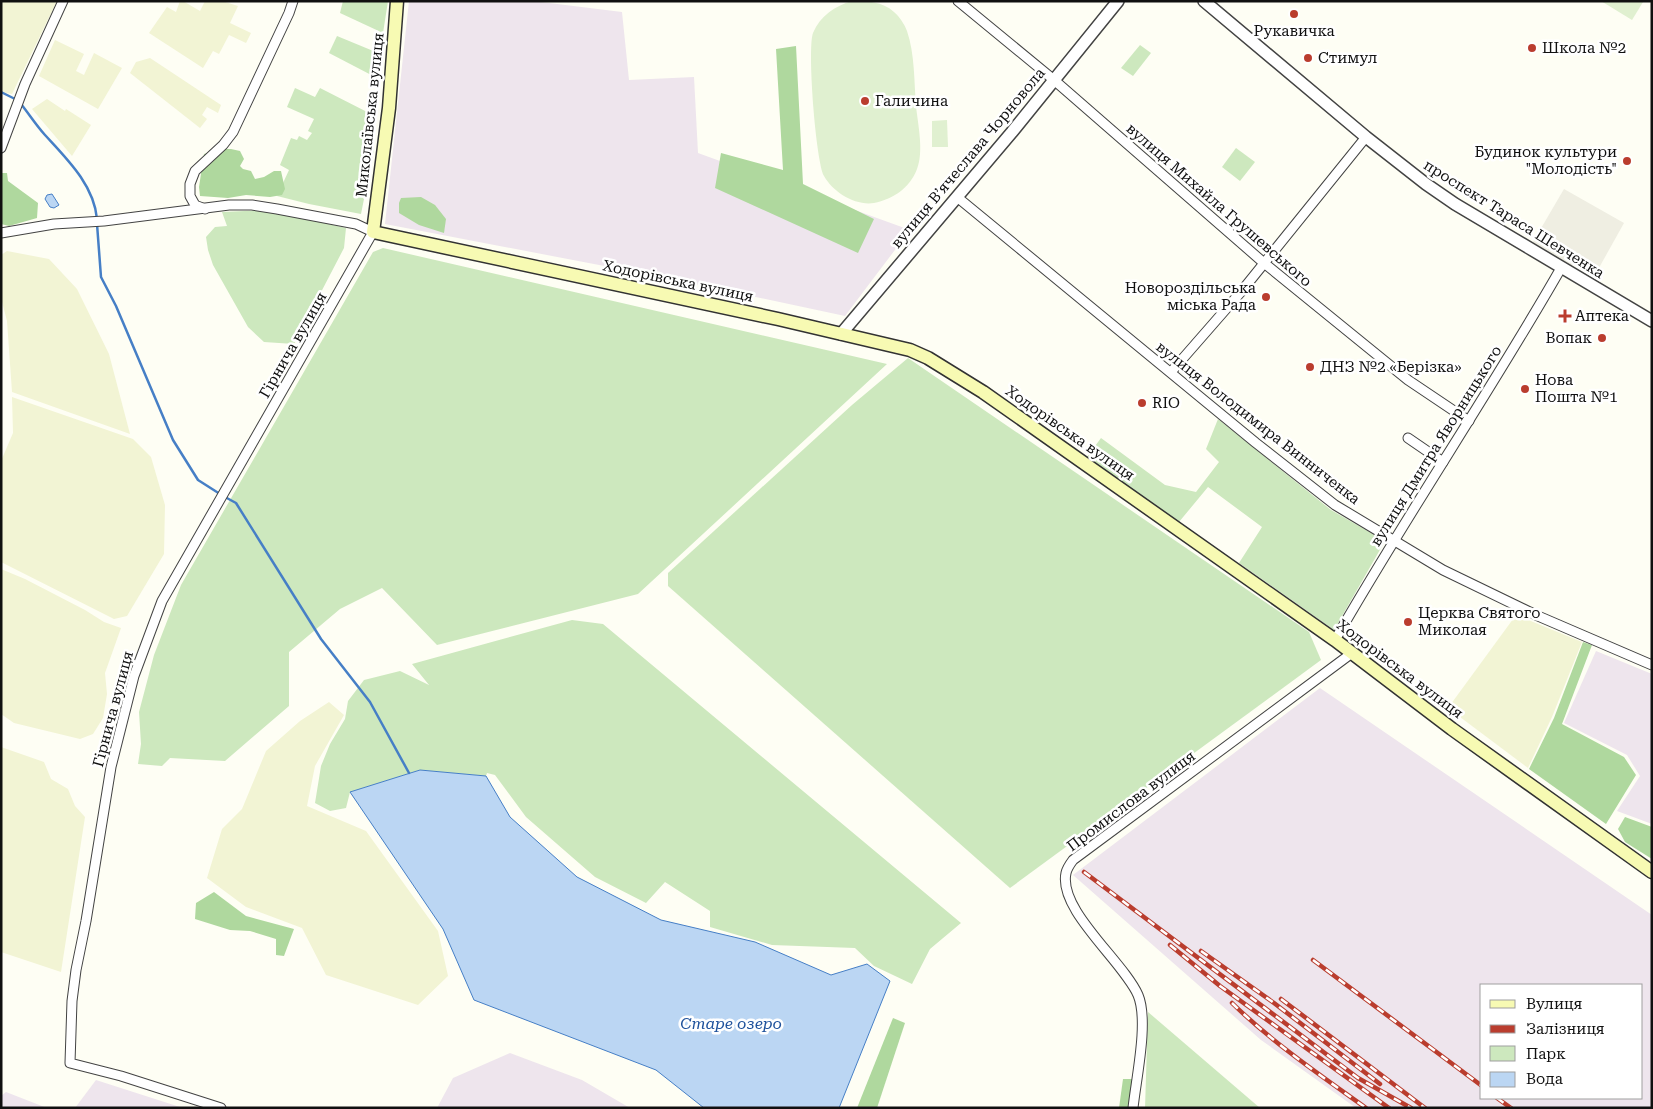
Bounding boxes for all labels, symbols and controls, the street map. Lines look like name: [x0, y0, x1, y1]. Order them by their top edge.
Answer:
marker: Рукавичка: [1288, 8, 1300, 20]
place label: Рукавичка: [1253, 22, 1335, 40]
street label: Миколаївська вулиця: [352, 32, 388, 198]
place label: Школа №2: [1542, 39, 1626, 57]
marker: Школа №2: [1526, 42, 1538, 54]
place label: Стимул: [1318, 49, 1377, 67]
marker: Стимул: [1302, 52, 1314, 64]
street label: вулиця Вʼячеслава Чорновола: [887, 64, 1049, 252]
place label: Галичина: [875, 92, 948, 110]
marker: Галичина: [859, 95, 871, 107]
street label: вулиця Михайла Грушевського: [1123, 119, 1315, 291]
place label: Будинок культури "Молодість": [1475, 143, 1617, 178]
marker: Будинок культури "Молодість": [1621, 155, 1633, 167]
street label: проспект Тараса Шевченка: [1420, 156, 1608, 282]
street label: Ходорівська вулиця: [601, 256, 755, 306]
place label: Новороздільська міська Рада: [1125, 279, 1256, 314]
street label: Гірнича вулиця: [255, 289, 331, 401]
marker: Новороздільська міська Рада: [1260, 291, 1272, 303]
place label: Аптека: [1575, 307, 1629, 325]
marker: Аптека: [1559, 310, 1571, 322]
place label: Вопак: [1545, 329, 1592, 347]
marker: Вопак: [1596, 332, 1608, 344]
street label: вулиця Володимира Винниченка: [1152, 338, 1364, 508]
street label: вулиця Дмитра Яворницького: [1367, 342, 1505, 550]
place label: ДНЗ №2 «Берізка»: [1320, 358, 1462, 376]
marker: ДНЗ №2 «Берізка»: [1304, 361, 1316, 373]
place label: Нова Пошта №1: [1535, 371, 1618, 406]
street label: Ходорівська вулиця: [1002, 382, 1138, 484]
marker: Нова Пошта №1: [1519, 383, 1531, 395]
place label: RIO: [1152, 394, 1180, 412]
marker: RIO: [1136, 397, 1148, 409]
place label: Церква Святого Миколая: [1418, 604, 1541, 639]
street label: Ходорівська вулиця: [1333, 616, 1467, 722]
marker: Церква Святого Миколая: [1402, 616, 1414, 628]
street label: Гірнича вулиця: [89, 649, 137, 769]
street label: Промислова вулиця: [1063, 747, 1199, 855]
legend: [1480, 984, 1643, 1099]
text: Вулиця: [1526, 995, 1582, 1013]
water label: Старе озеро: [680, 1014, 782, 1033]
text: Залізниця: [1526, 1020, 1605, 1038]
text: Парк: [1526, 1045, 1566, 1063]
text: Вода: [1526, 1070, 1563, 1088]

